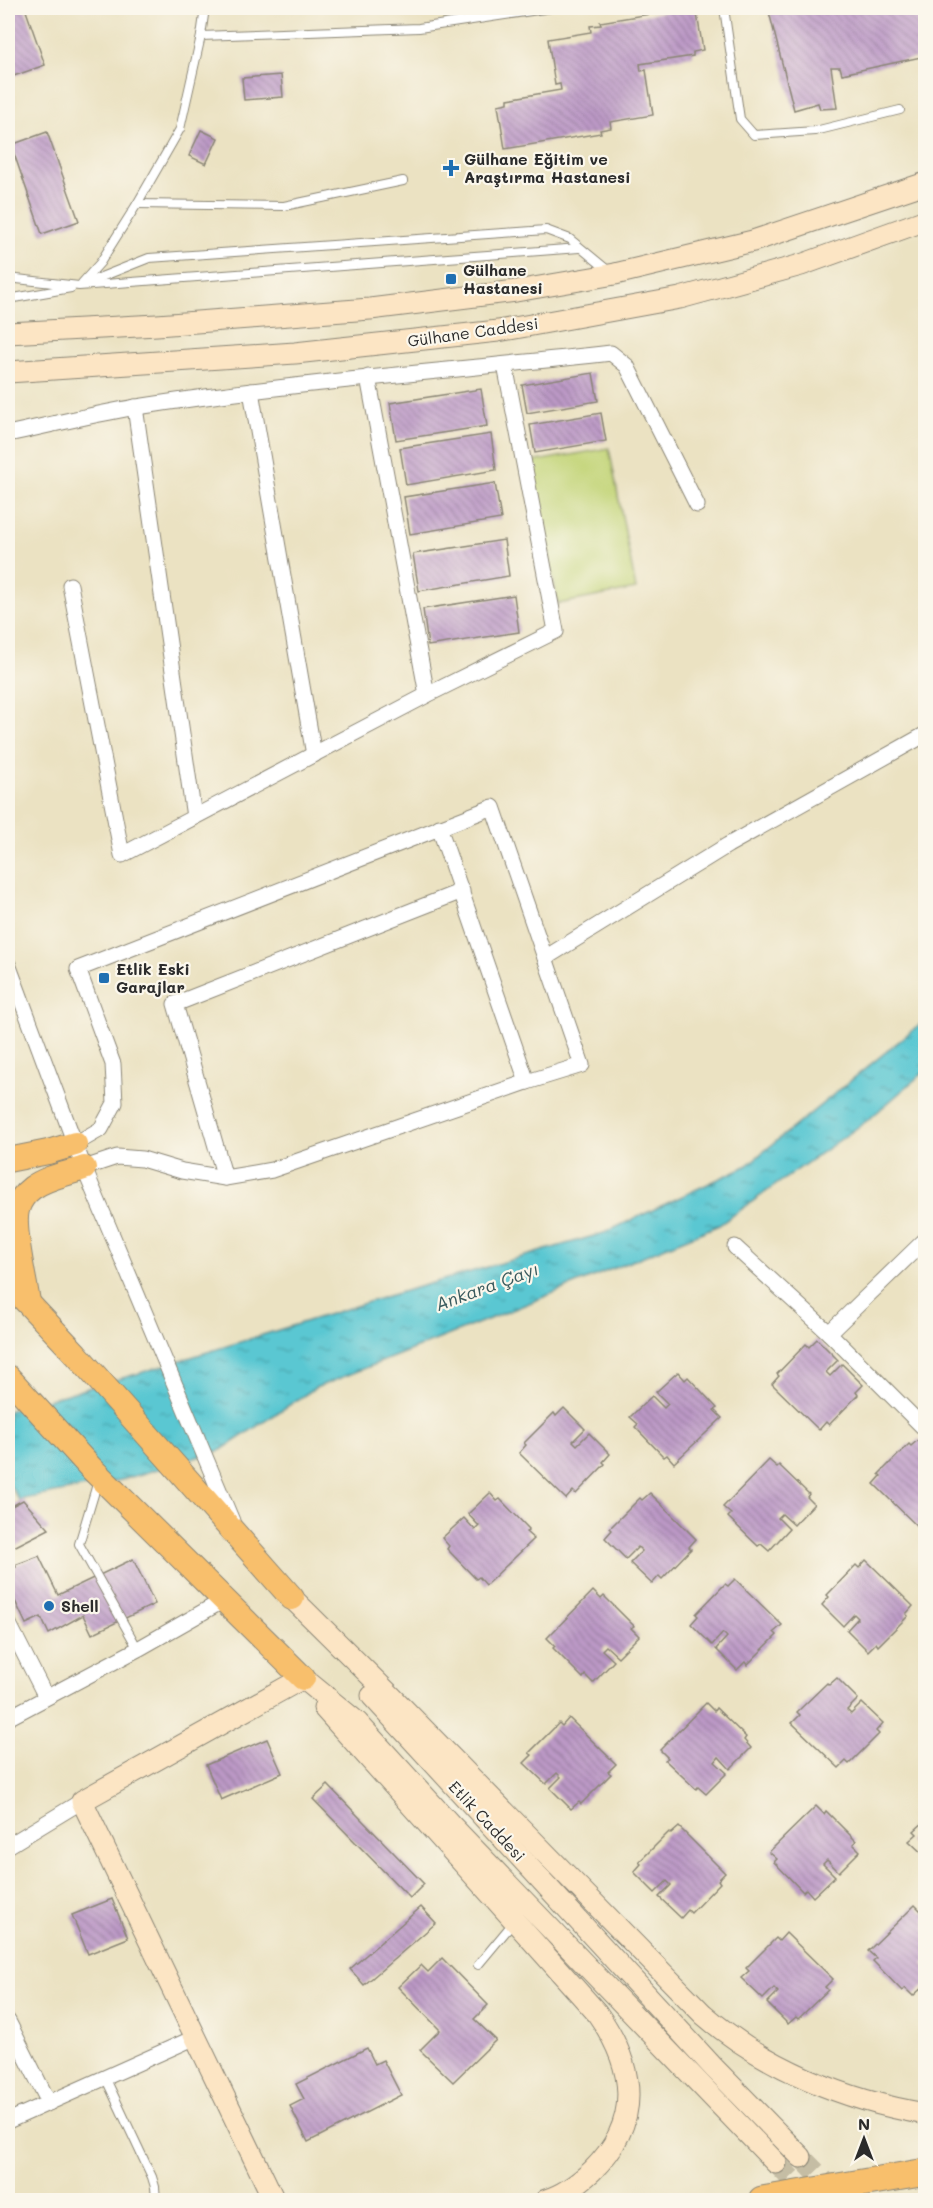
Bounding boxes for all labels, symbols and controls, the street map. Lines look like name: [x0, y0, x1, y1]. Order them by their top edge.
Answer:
place label: Gülhane Eğitim ve Araştırma Hastanesi: [464, 148, 631, 188]
marker: Gülhane Eğitim ve Araştırma Hastanesi: [442, 159, 460, 177]
place label: Gülhane Hastanesi: [463, 259, 543, 298]
marker: Gülhane Hastanesi: [444, 272, 458, 286]
street label: Gülhane Caddesi: [406, 312, 540, 351]
place label: Etlik Eski Garajlar: [116, 958, 190, 997]
marker: Etlik Eski Garajlar: [97, 971, 111, 985]
water label: Ankara Çayı: [432, 1256, 542, 1316]
place label: Shell: [61, 1595, 99, 1616]
marker: Shell: [42, 1599, 56, 1613]
street label: Etlik Caddesi: [445, 1776, 530, 1865]
north arrow: [834, 2109, 894, 2169]
text: N: [858, 2113, 870, 2134]

